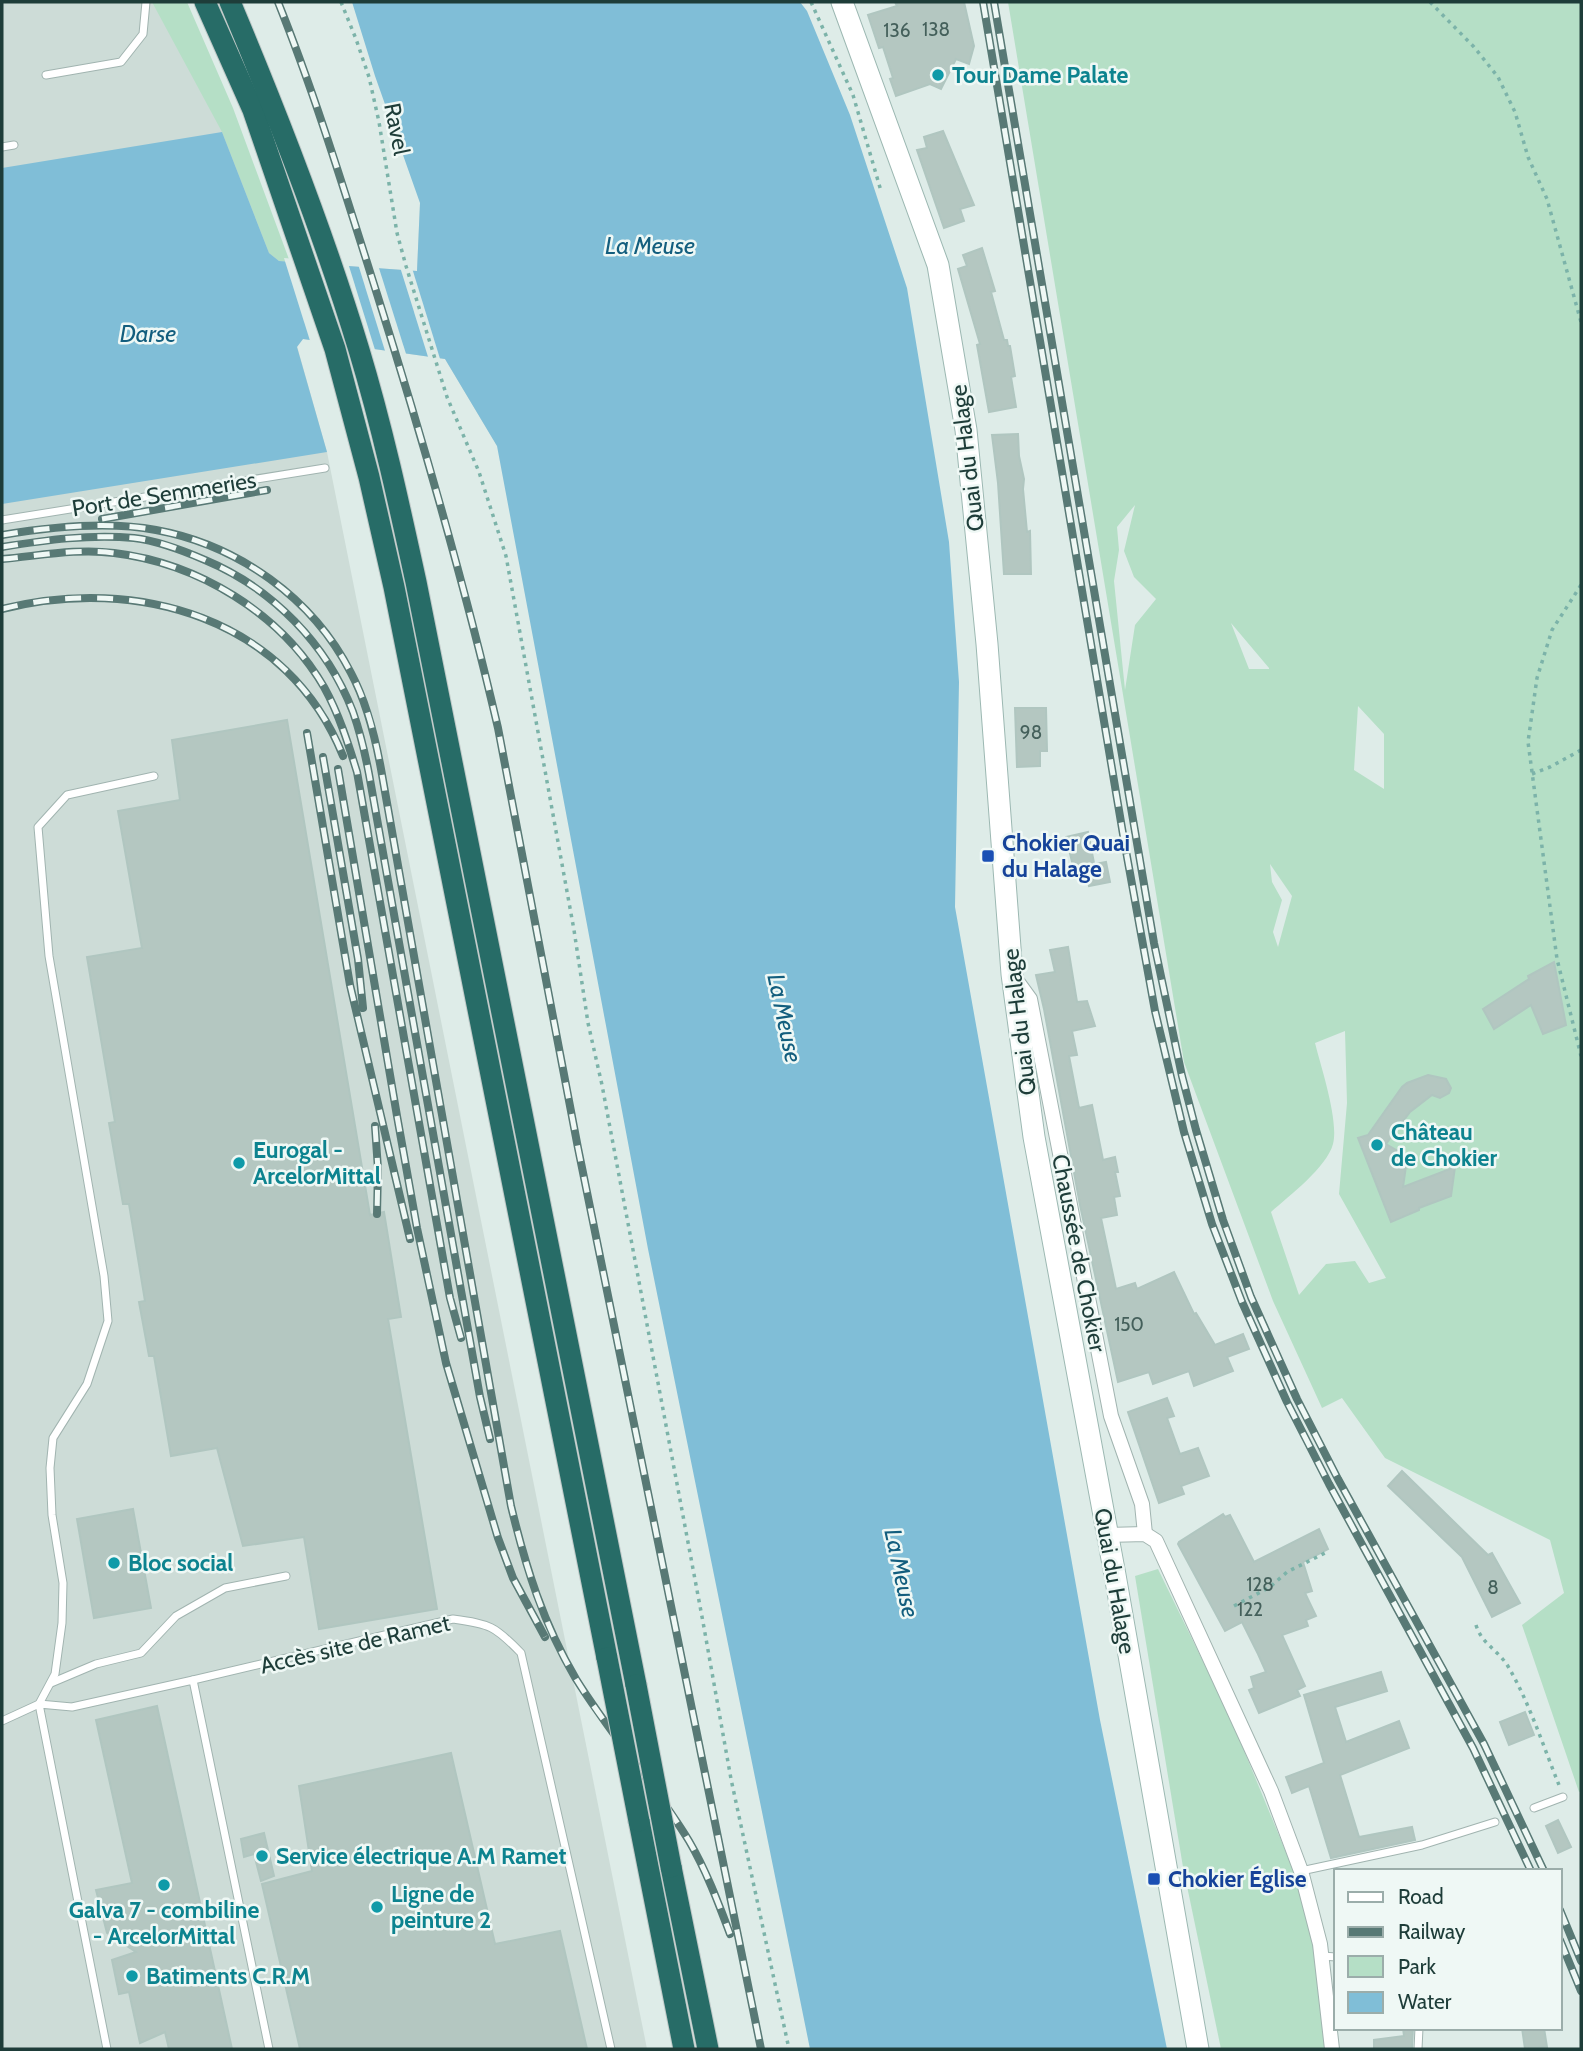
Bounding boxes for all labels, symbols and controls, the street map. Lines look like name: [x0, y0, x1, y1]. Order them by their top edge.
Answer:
house number: 138: [922, 18, 950, 41]
house number: 136: [883, 19, 911, 42]
place label: Tour Dame Palate: [952, 61, 1129, 89]
marker: Tour Dame Palate: [930, 67, 946, 83]
street label: Ravel: [378, 100, 416, 158]
water label: La Meuse: [605, 231, 695, 260]
water label: Darse: [120, 319, 176, 348]
street label: Quai du Halage: [944, 383, 990, 533]
street label: Port de Semmeries: [70, 466, 258, 522]
house number: 98: [1020, 721, 1042, 744]
place label: Chokier Quai du Halage: [1002, 829, 1130, 883]
marker: Chokier Quai du Halage: [980, 848, 996, 864]
street label: Quai du Halage: [996, 947, 1042, 1097]
water label: La Meuse: [761, 971, 809, 1065]
place label: Château de Chokier: [1391, 1118, 1497, 1172]
place label: Eurogal - ArcelorMittal: [253, 1136, 381, 1190]
marker: Château de Chokier: [1369, 1137, 1385, 1153]
street label: Chaussée de Chokier: [1046, 1152, 1112, 1355]
marker: Eurogal - ArcelorMittal: [231, 1155, 247, 1171]
house number: 150: [1114, 1313, 1144, 1336]
street label: Quai du Halage: [1088, 1506, 1142, 1656]
water label: La Meuse: [878, 1526, 926, 1620]
place label: Bloc social: [128, 1549, 233, 1577]
marker: Bloc social: [106, 1555, 122, 1571]
house number: 128: [1246, 1573, 1274, 1596]
house number: 8: [1487, 1576, 1499, 1599]
house number: 122: [1237, 1598, 1263, 1621]
street label: Accès site de Ramet: [257, 1608, 453, 1679]
place label: Service électrique A.M Ramet: [276, 1842, 566, 1870]
marker: Service électrique A.M Ramet: [254, 1848, 270, 1864]
place label: Chokier Église: [1168, 1865, 1307, 1893]
legend: [1334, 1869, 1562, 2030]
marker: Chokier Église: [1146, 1871, 1162, 1887]
marker: Galva 7 - combiline - ArcelorMittal: [156, 1877, 172, 1893]
place label: Ligne de peinture 2: [391, 1880, 491, 1934]
text: Road: [1398, 1884, 1444, 1909]
place label: Galva 7 - combiline - ArcelorMittal: [69, 1896, 259, 1950]
marker: Ligne de peinture 2: [369, 1899, 385, 1915]
text: Railway: [1398, 1919, 1466, 1944]
text: Park: [1398, 1954, 1436, 1979]
place label: Batiments C.R.M: [146, 1962, 310, 1990]
marker: Batiments C.R.M: [124, 1968, 140, 1984]
text: Water: [1398, 1989, 1452, 2014]

